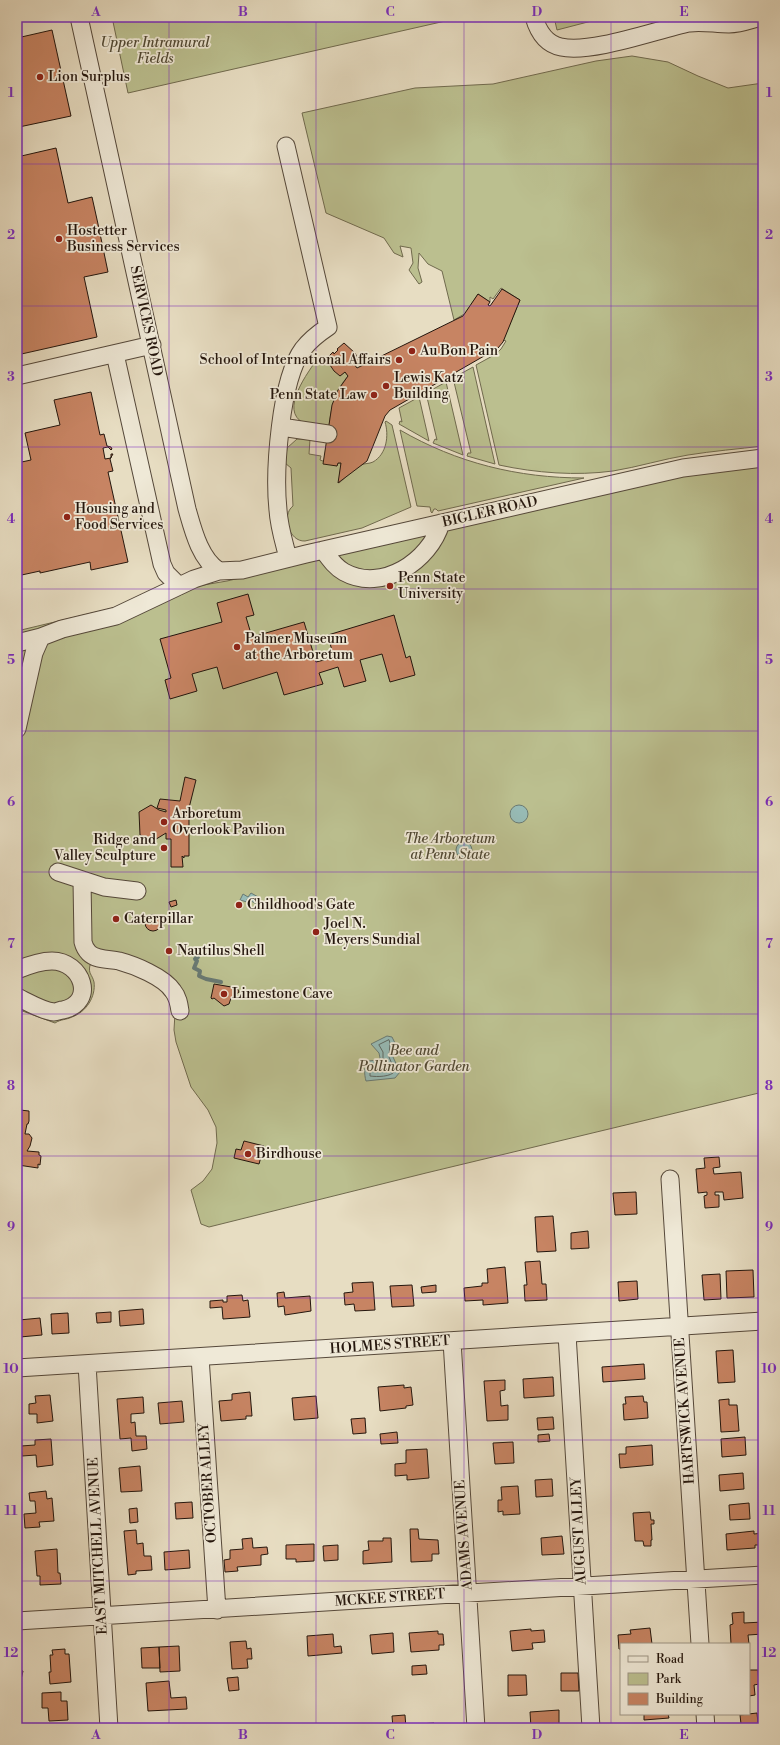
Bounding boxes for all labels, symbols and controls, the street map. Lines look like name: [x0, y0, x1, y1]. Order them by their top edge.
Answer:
text: A: [90, 4, 101, 20]
text: B: [238, 4, 248, 20]
text: C: [385, 4, 395, 20]
text: D: [532, 4, 542, 20]
text: E: [679, 4, 689, 20]
park label: Upper Intramural Fields: [100, 34, 210, 68]
place label: Lion Surplus: [48, 68, 130, 86]
marker: Lion Surplus: [35, 72, 45, 82]
text: 1: [8, 85, 15, 101]
text: 1: [766, 85, 773, 101]
place label: Hostetter Business Services: [66, 222, 180, 256]
text: 2: [7, 227, 15, 243]
text: 2: [765, 227, 773, 243]
marker: Hostetter Business Services: [54, 234, 64, 244]
street label: SERVICES ROAD: [125, 264, 167, 378]
place label: Au Bon Pain: [419, 342, 499, 360]
marker: Au Bon Pain: [407, 346, 417, 356]
place label: School of International Affairs: [200, 351, 391, 369]
marker: School of International Affairs: [394, 355, 404, 365]
text: 3: [7, 369, 15, 385]
place label: Lewis Katz Building: [393, 369, 463, 403]
text: 3: [765, 369, 773, 385]
marker: Lewis Katz Building: [381, 381, 391, 391]
place label: Penn State Law: [270, 386, 366, 404]
marker: Penn State Law: [369, 390, 379, 400]
street label: BIGLER ROAD: [440, 492, 540, 532]
place label: Housing and Food Services: [75, 500, 163, 534]
text: 4: [7, 511, 16, 527]
text: 4: [765, 511, 774, 527]
marker: Housing and Food Services: [62, 512, 72, 522]
place label: Penn State University: [398, 569, 466, 603]
marker: Penn State University: [385, 581, 395, 591]
place label: Palmer Museum at the Arboretum: [245, 630, 353, 664]
marker: Palmer Museum at the Arboretum: [232, 642, 242, 652]
text: 5: [7, 652, 15, 668]
text: 5: [765, 652, 773, 668]
text: 6: [7, 794, 15, 810]
text: 6: [765, 794, 773, 810]
place label: Arboretum Overlook Pavilion: [171, 805, 286, 839]
marker: Arboretum Overlook Pavilion: [159, 817, 169, 827]
park label: The Arboretum at Penn State: [405, 830, 496, 864]
place label: Ridge and Valley Sculpture: [53, 831, 156, 865]
marker: Ridge and Valley Sculpture: [159, 843, 169, 853]
place label: Childhood's Gate: [247, 896, 355, 914]
marker: Childhood's Gate: [234, 900, 244, 910]
place label: Caterpillar: [124, 910, 193, 928]
marker: Caterpillar: [111, 914, 121, 924]
place label: Joel N. Meyers Sundial: [323, 915, 420, 949]
marker: Joel N. Meyers Sundial: [311, 927, 321, 937]
text: 7: [7, 936, 15, 952]
text: 7: [765, 936, 773, 952]
place label: Nautilus Shell: [177, 942, 265, 960]
marker: Nautilus Shell: [164, 946, 174, 956]
place label: Limestone Cave: [232, 985, 333, 1003]
marker: Limestone Cave: [219, 989, 229, 999]
park label: Bee and Pollinator Garden: [357, 1042, 470, 1076]
text: 8: [7, 1078, 15, 1094]
text: 8: [765, 1078, 773, 1094]
place label: Birdhouse: [255, 1145, 322, 1163]
marker: Birdhouse: [243, 1149, 253, 1159]
text: 9: [7, 1219, 15, 1235]
text: 9: [765, 1219, 773, 1235]
street label: HOLMES STREET: [329, 1332, 451, 1358]
street label: HARTSWICK AVENUE: [671, 1337, 699, 1485]
text: 10: [3, 1361, 19, 1377]
text: 10: [761, 1361, 777, 1377]
street label: OCTOBER ALLEY: [195, 1421, 221, 1544]
street label: EAST MITCHELL AVENUE: [84, 1457, 112, 1635]
street label: AUGUST ALLEY: [567, 1476, 591, 1586]
street label: ADAMS AVENUE: [451, 1479, 477, 1592]
text: 11: [5, 1503, 18, 1519]
text: 11: [763, 1503, 776, 1519]
street label: MCKEE STREET: [334, 1585, 446, 1611]
legend: [620, 1643, 750, 1715]
text: 12: [4, 1645, 18, 1661]
text: 12: [762, 1645, 776, 1661]
text: Road: [656, 1652, 684, 1667]
text: Park: [656, 1672, 682, 1687]
text: Building: [655, 1692, 704, 1707]
text: A: [90, 1727, 101, 1743]
text: B: [238, 1727, 248, 1743]
text: C: [385, 1727, 395, 1743]
text: D: [532, 1727, 542, 1743]
text: E: [679, 1727, 689, 1743]

